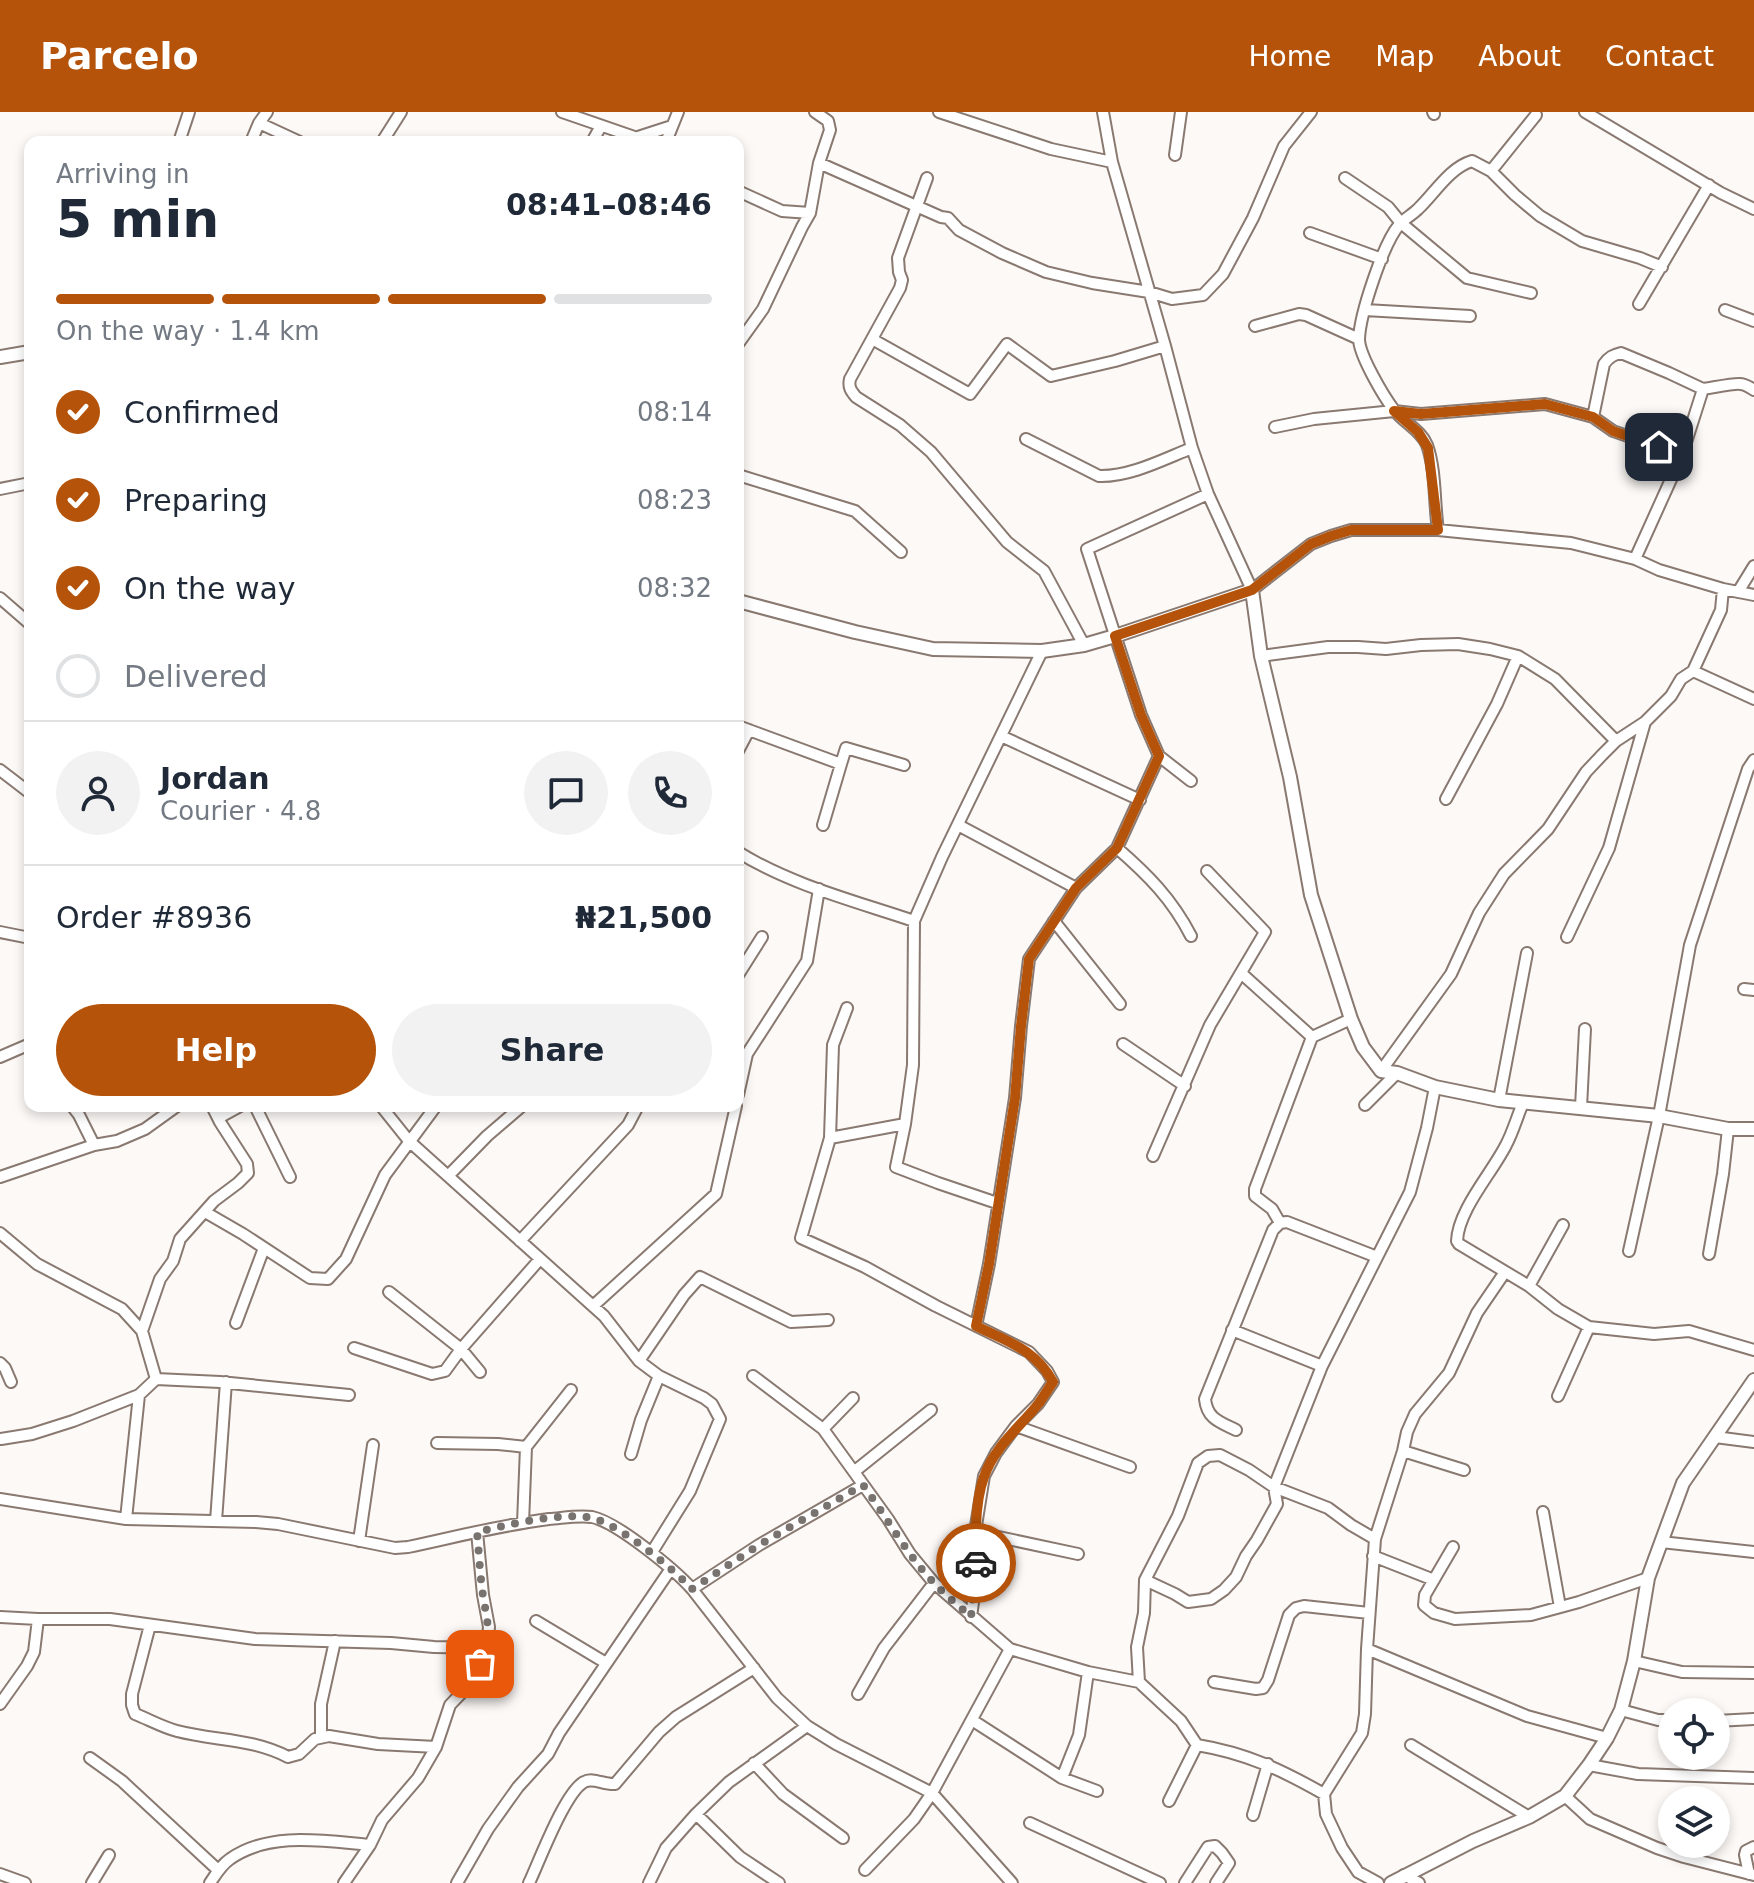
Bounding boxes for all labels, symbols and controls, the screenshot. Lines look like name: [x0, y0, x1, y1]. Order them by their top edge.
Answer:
text: Parcelo: [40, 34, 199, 78]
text: Home: [1248, 40, 1331, 73]
text: Map: [1375, 40, 1434, 73]
text: About: [1478, 40, 1561, 73]
text: Contact: [1605, 40, 1714, 73]
text: Arriving in: [56, 159, 190, 189]
text: 08:41–08:46: [506, 187, 712, 222]
text: 5 min: [56, 189, 219, 249]
text: On the way · 1.4 km: [56, 316, 320, 346]
icon: check: [56, 390, 100, 434]
text: Confirmed: [124, 395, 280, 430]
text: 08:14: [637, 397, 712, 427]
pin: [1625, 413, 1693, 481]
icon: home: [1637, 425, 1681, 469]
icon: check: [56, 478, 100, 522]
text: Preparing: [124, 483, 268, 518]
text: 08:23: [637, 485, 712, 515]
icon: check: [56, 566, 100, 610]
text: On the way: [124, 571, 296, 606]
text: 08:32: [637, 573, 712, 603]
text: Delivered: [124, 659, 268, 694]
button: person: [56, 751, 140, 835]
button: chat: [524, 751, 608, 835]
button: phone: [628, 751, 712, 835]
text: Jordan: [160, 761, 270, 796]
text: Courier · 4.8: [160, 796, 321, 826]
text: Order #8936: [56, 900, 252, 935]
text: ₦21,500: [575, 900, 712, 935]
button: Help: [56, 1004, 376, 1096]
button: Share: [392, 1004, 712, 1096]
courier: [936, 1523, 1016, 1603]
icon: car: [954, 1541, 998, 1585]
pin: [446, 1630, 514, 1698]
icon: bag: [458, 1642, 502, 1686]
map controls: [1658, 1698, 1730, 1858]
button: locate: [1658, 1698, 1730, 1770]
button: layers: [1658, 1786, 1730, 1858]

